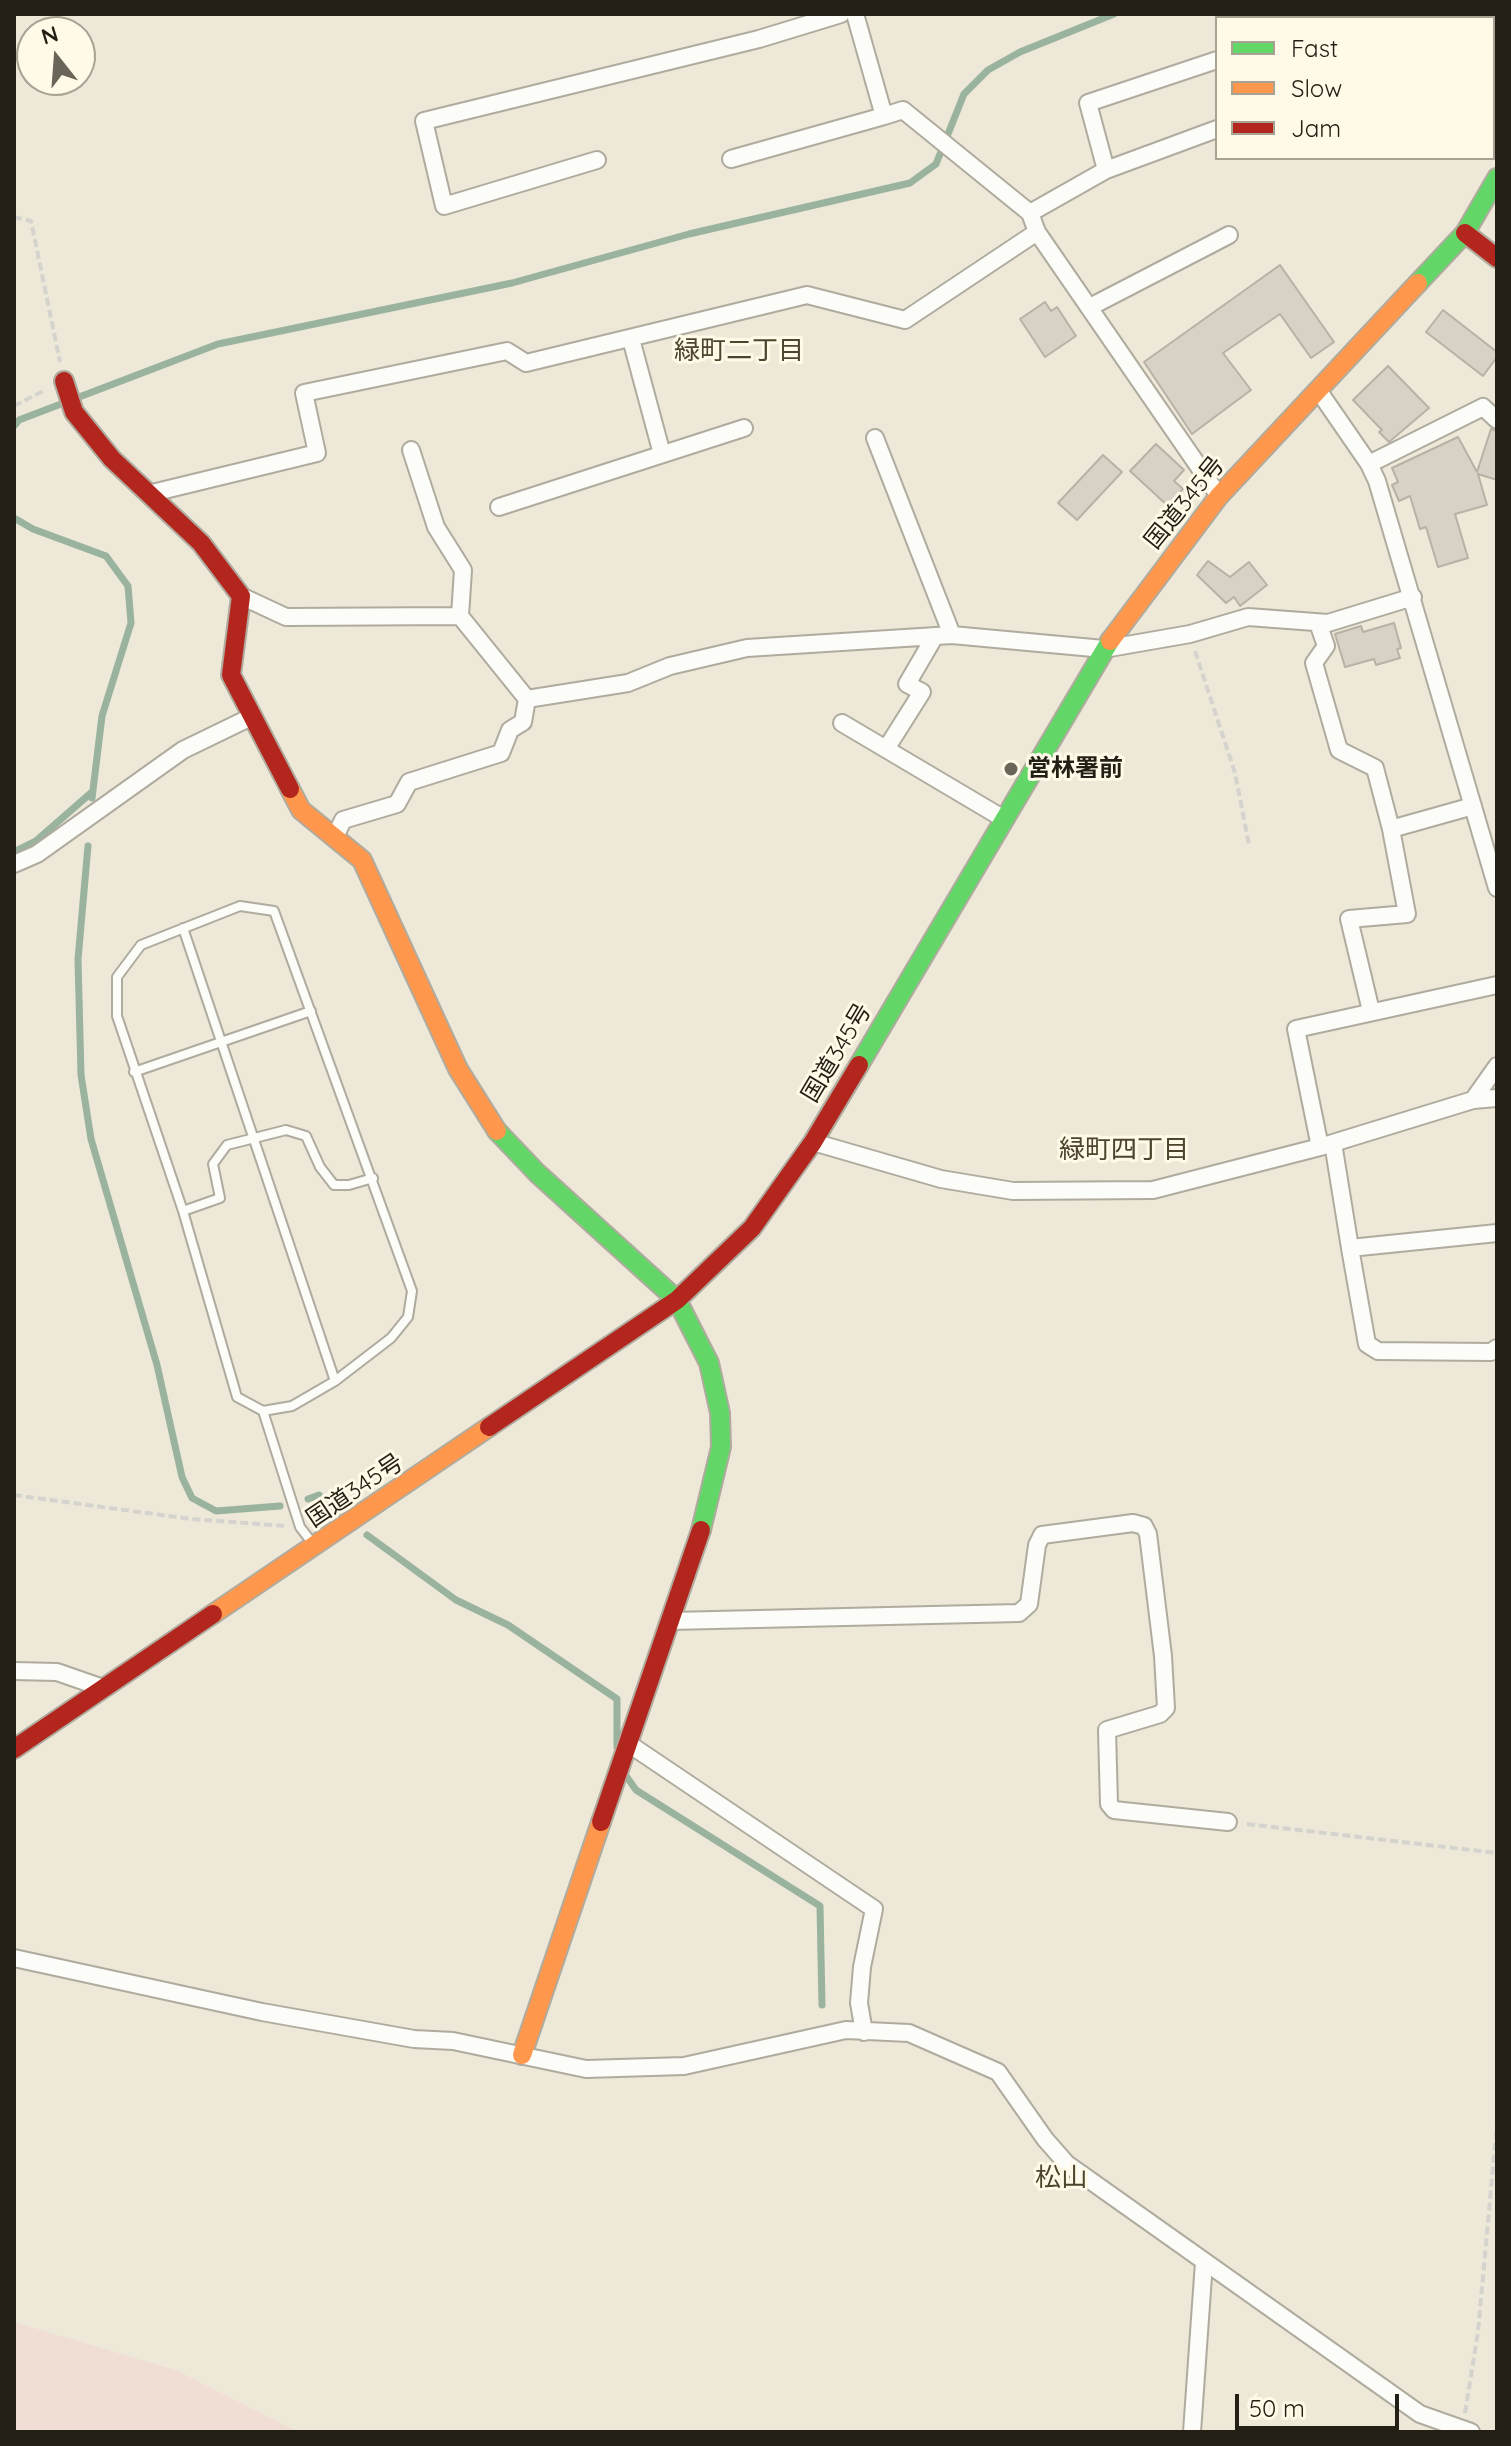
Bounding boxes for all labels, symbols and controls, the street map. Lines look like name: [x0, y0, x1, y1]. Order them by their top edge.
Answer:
north arrow: [16, 16, 96, 96]
legend: [1215, 16, 1495, 160]
text: N: [38, 19, 61, 51]
text: Fast: [1291, 33, 1338, 63]
text: Slow: [1291, 73, 1342, 103]
text: Jam: [1291, 113, 1341, 143]
district label: 緑町二丁目: [674, 335, 804, 367]
street label: 国道345号: [1139, 451, 1231, 555]
place label: 営林署前: [1027, 755, 1123, 783]
marker: 営林署前: [1002, 760, 1020, 778]
street label: 国道345号: [796, 998, 878, 1108]
district label: 緑町四丁目: [1059, 1134, 1189, 1166]
street label: 国道345号: [301, 1448, 409, 1534]
district label: 松山: [1035, 2162, 1087, 2194]
scale bar: [1239, 2378, 1403, 2428]
text: 50 m: [1249, 2393, 1305, 2423]

